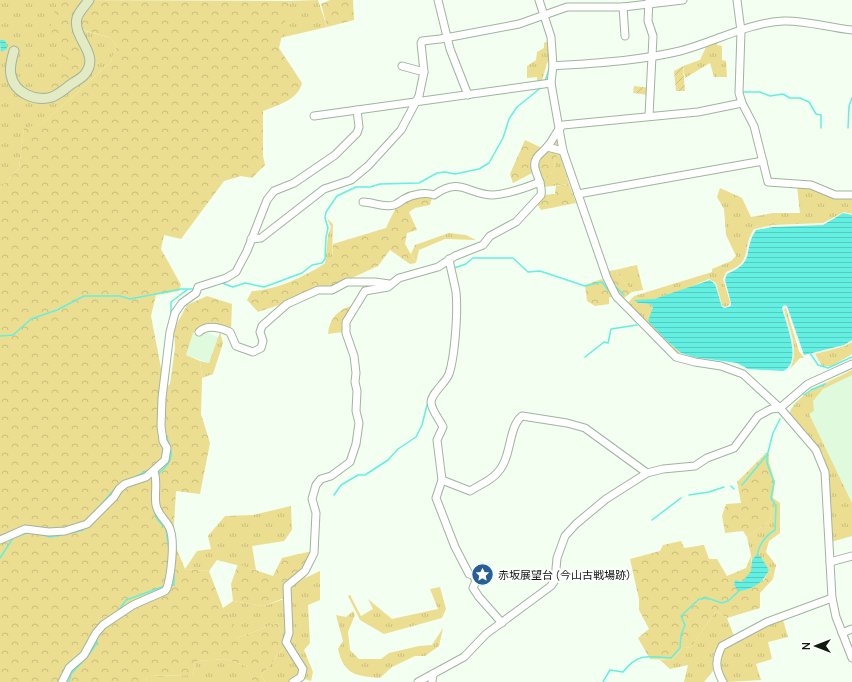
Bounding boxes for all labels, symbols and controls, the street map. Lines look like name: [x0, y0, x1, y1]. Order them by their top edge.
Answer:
place icon: 赤坂展望台 (今山古戦場跡）: [469, 561, 495, 587]
place label: 赤坂展望台 (今山古戦場跡）: [498, 567, 637, 582]
north arrow: [796, 626, 836, 666]
text: N: [798, 642, 813, 650]

